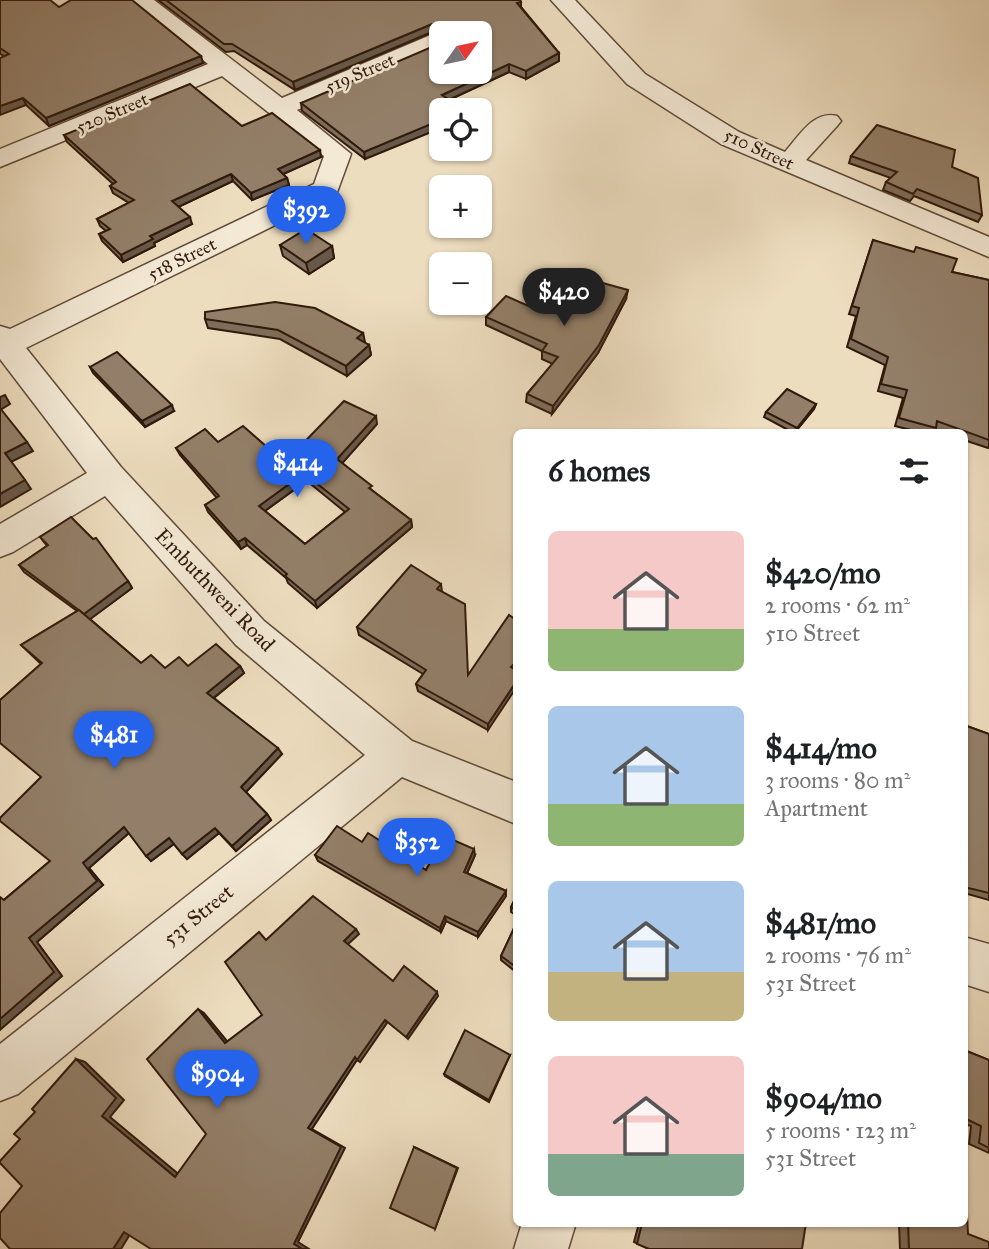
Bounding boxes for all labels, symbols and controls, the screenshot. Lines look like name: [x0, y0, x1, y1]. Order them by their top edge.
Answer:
north arrow: [429, 21, 492, 84]
map controls: [429, 21, 492, 315]
street label: 519 Street: [322, 48, 399, 98]
street label: 520 Street: [73, 88, 152, 138]
button: locate: [429, 98, 492, 161]
street label: 510 Street: [721, 123, 798, 175]
button: +: [429, 175, 492, 238]
pin: $392: [265, 187, 347, 246]
text: $392: [283, 195, 329, 223]
street label: 518 Street: [144, 233, 220, 285]
button: −: [429, 252, 492, 315]
pin: $420: [523, 268, 605, 328]
text: $420: [538, 277, 590, 305]
pin: $414: [256, 440, 338, 499]
text: $414: [273, 448, 321, 476]
icon: filters: [895, 452, 933, 490]
text: 6 homes: [548, 453, 650, 489]
street label: Embuthweni Road: [150, 523, 281, 657]
text: $420/mo: [765, 555, 881, 591]
icon: home: [604, 559, 688, 643]
text: 2 rooms · 62 m²: [765, 591, 910, 619]
text: 510 Street: [765, 619, 860, 647]
pin: $481: [73, 712, 155, 771]
text: $481: [90, 720, 138, 748]
text: $414/mo: [765, 730, 877, 766]
icon: home: [604, 734, 688, 818]
text: 3 rooms · 80 m²: [765, 766, 910, 794]
text: Apartment: [765, 794, 868, 822]
pin: $352: [376, 818, 458, 878]
text: $352: [394, 827, 440, 855]
street label: 531 Street: [158, 878, 239, 951]
text: $481/mo: [765, 905, 876, 941]
icon: home: [604, 909, 688, 993]
text: 2 rooms · 76 m²: [765, 941, 911, 969]
text: 531 Street: [765, 969, 856, 997]
pin: $904: [176, 1050, 258, 1110]
text: $904: [191, 1059, 243, 1087]
text: $904/mo: [765, 1080, 882, 1116]
icon: home: [604, 1084, 688, 1168]
text: 5 rooms · 123 m²: [765, 1116, 916, 1144]
text: 531 Street: [765, 1144, 856, 1172]

